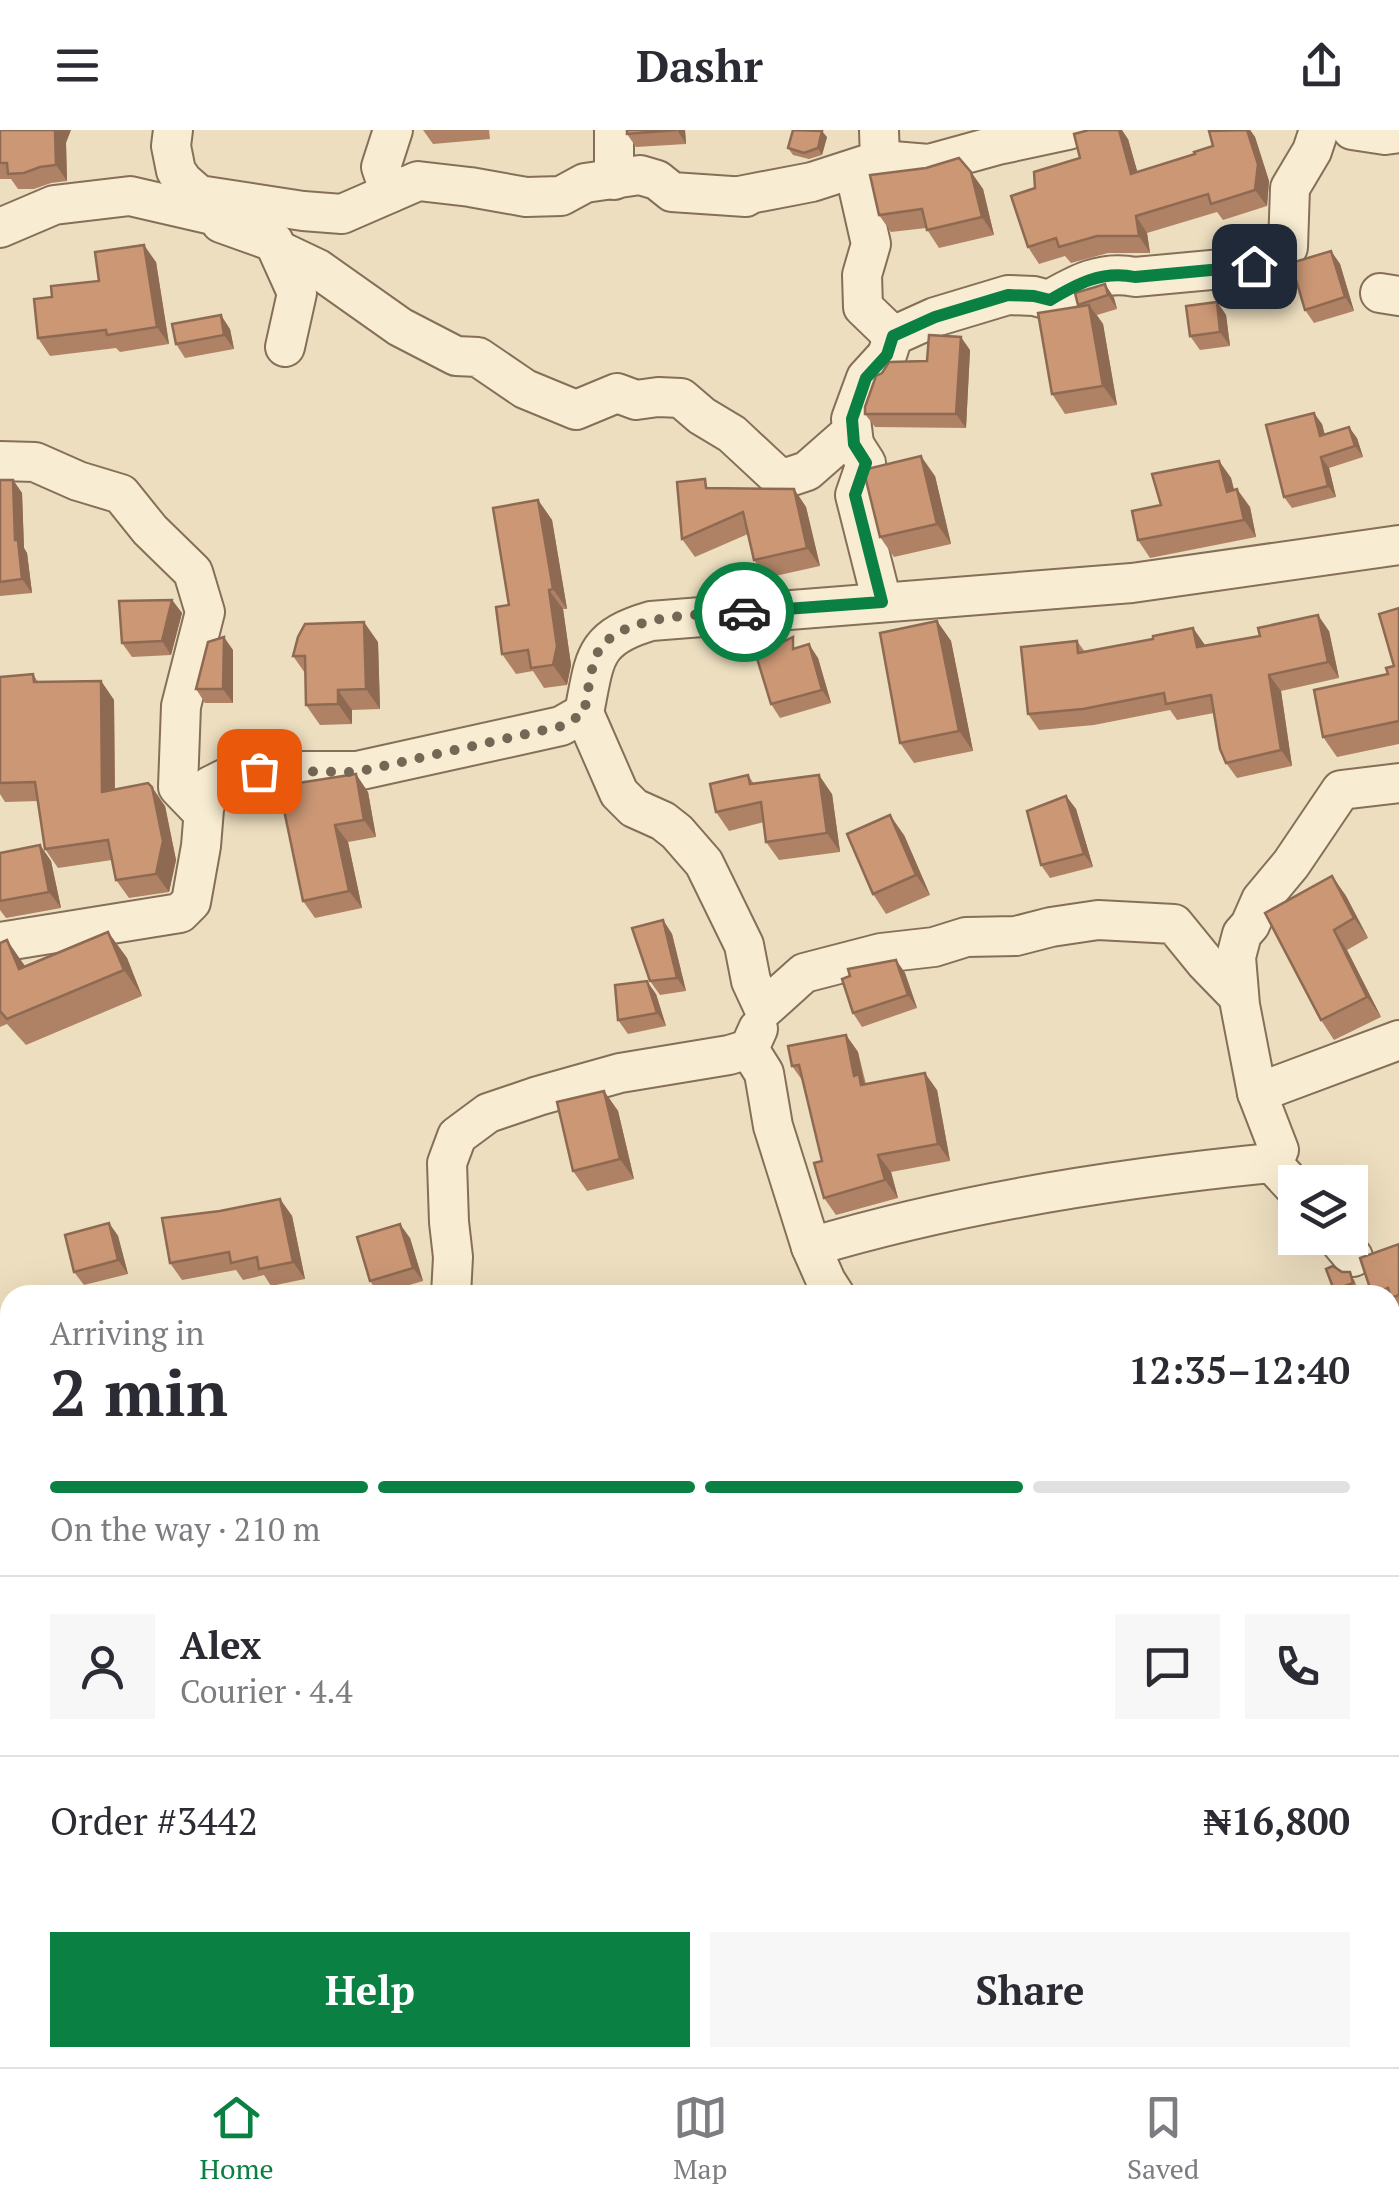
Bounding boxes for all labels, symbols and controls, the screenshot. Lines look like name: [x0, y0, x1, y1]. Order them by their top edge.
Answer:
text: Dashr: [636, 35, 763, 95]
icon: menu: [50, 38, 105, 93]
icon: share: [1294, 38, 1349, 93]
pin: [1212, 224, 1297, 309]
icon: home: [1227, 239, 1282, 294]
courier: [694, 562, 794, 662]
icon: car: [717, 585, 772, 640]
pin: [217, 729, 302, 814]
icon: bag: [232, 744, 287, 799]
map controls: [1278, 1165, 1368, 1255]
button: layers: [1278, 1165, 1368, 1255]
text: Arriving in: [50, 1312, 204, 1354]
text: 12:35–12:40: [1128, 1345, 1350, 1395]
text: 2 min: [50, 1348, 228, 1435]
text: On the way · 210 m: [50, 1508, 320, 1550]
button: person: [50, 1614, 155, 1719]
button: chat: [1115, 1614, 1220, 1719]
button: phone: [1245, 1614, 1350, 1719]
text: Alex: [180, 1620, 261, 1670]
text: Courier · 4.4: [180, 1670, 352, 1712]
text: Order #3442: [50, 1796, 258, 1846]
text: ₦16,800: [1204, 1796, 1350, 1846]
button: Help: [50, 1932, 690, 2047]
button: Share: [710, 1932, 1350, 2047]
tab: Home: [200, 2090, 274, 2187]
tab: Map: [673, 2090, 728, 2187]
tab: Saved: [1127, 2090, 1199, 2187]

